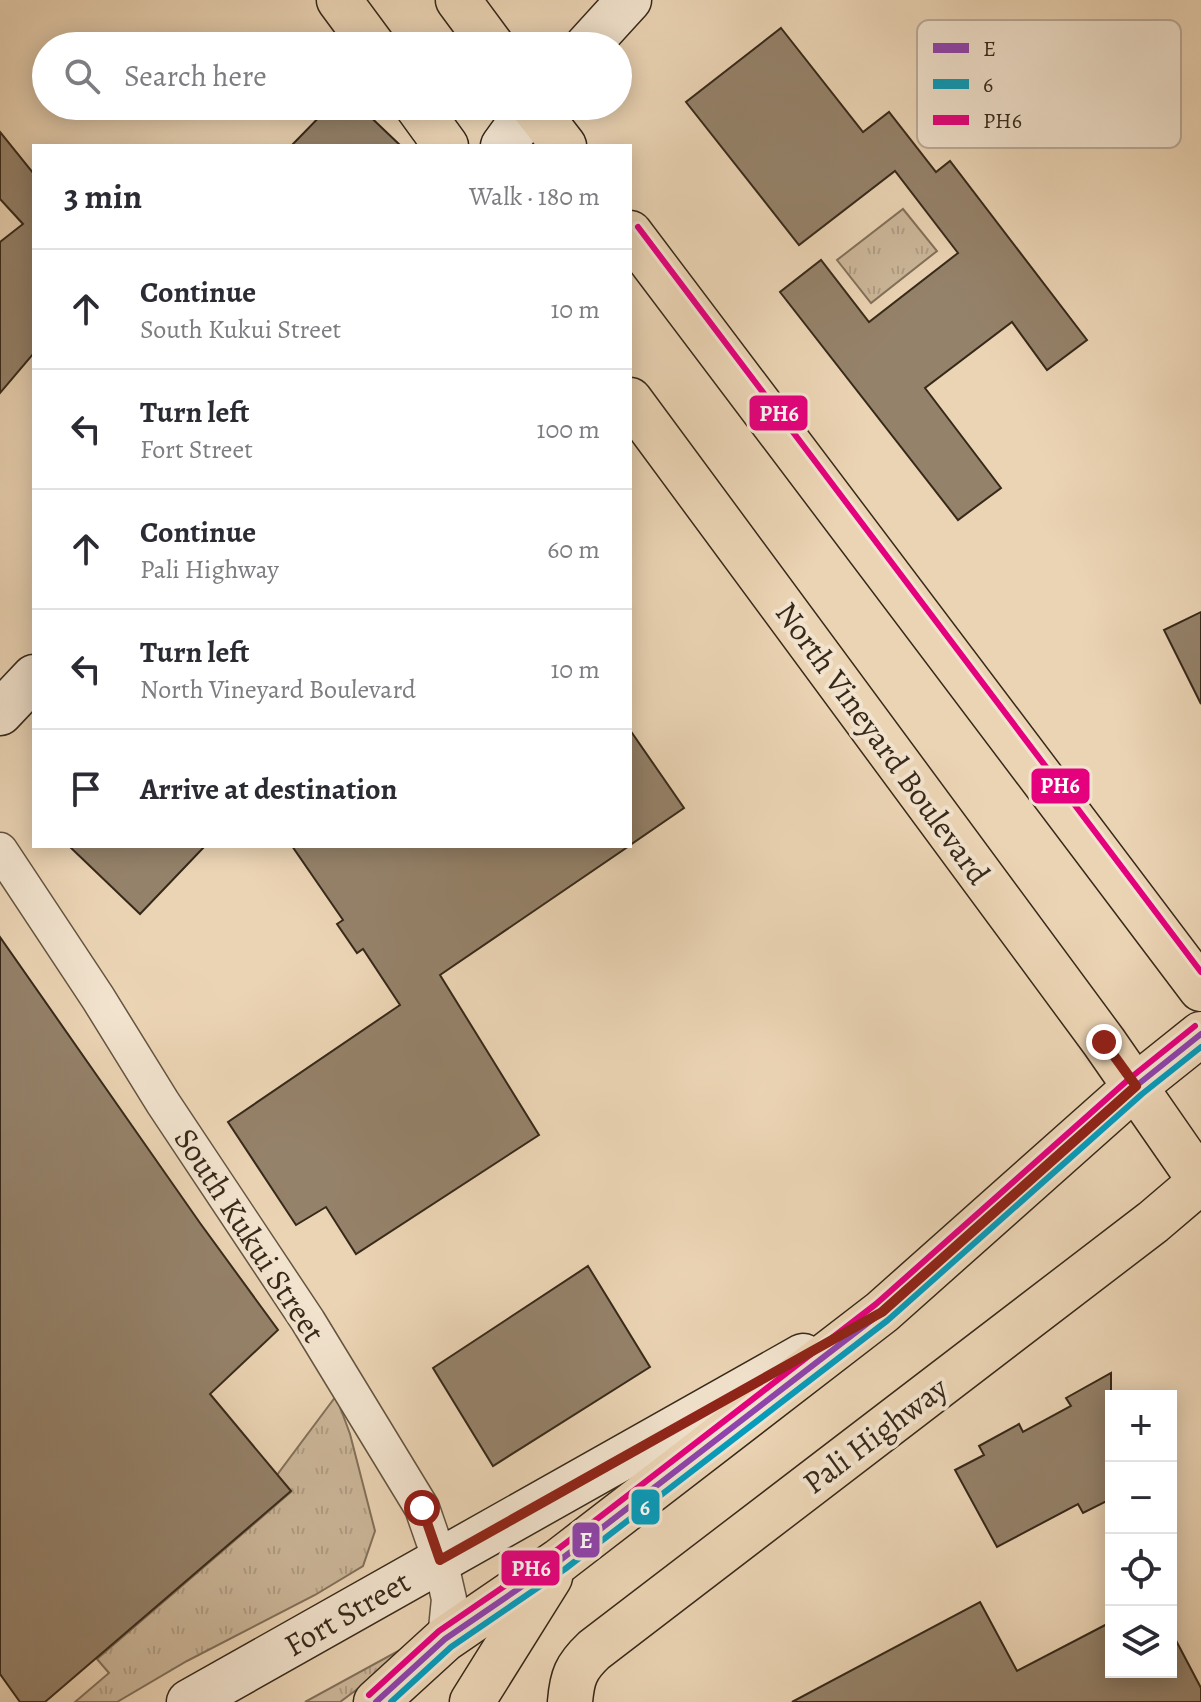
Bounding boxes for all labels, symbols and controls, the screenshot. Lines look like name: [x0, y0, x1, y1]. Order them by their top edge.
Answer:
legend: [917, 20, 1181, 148]
search box: [32, 32, 632, 120]
text: E: [983, 34, 996, 64]
icon: search: [60, 54, 104, 98]
text: Search here: [124, 56, 267, 96]
text: 6: [983, 70, 993, 100]
text: PH6: [983, 106, 1022, 136]
text: 3 min: [64, 173, 142, 220]
text: Walk · 180 m: [469, 179, 600, 214]
text: Continue: [140, 272, 256, 312]
icon: ahead: [64, 287, 108, 331]
text: 10 m: [550, 292, 600, 327]
text: South Kukui Street: [140, 312, 341, 347]
text: Turn left: [140, 392, 249, 432]
line badge: PH6: [748, 394, 809, 432]
text: PH6: [759, 399, 799, 429]
icon: left: [64, 407, 108, 451]
text: 100 m: [537, 412, 600, 447]
text: Fort Street: [140, 432, 253, 467]
text: Continue: [140, 512, 256, 552]
icon: ahead: [64, 527, 108, 571]
text: 60 m: [547, 532, 600, 567]
text: Pali Highway: [140, 552, 279, 587]
street label: North Vineyard Boulevard: [765, 593, 1001, 894]
text: Turn left: [140, 632, 249, 672]
icon: left: [64, 647, 108, 691]
text: 10 m: [550, 652, 600, 687]
text: North Vineyard Boulevard: [140, 672, 416, 707]
icon: arrive: [64, 767, 108, 811]
line badge: PH6: [1030, 767, 1091, 805]
text: Arrive at destination: [140, 769, 397, 809]
text: PH6: [1040, 771, 1080, 801]
route end: [1086, 1024, 1122, 1060]
street label: South Kukui Street: [164, 1119, 336, 1351]
street label: Pali Highway: [793, 1366, 957, 1504]
map controls: [1105, 1390, 1177, 1678]
button: +: [1105, 1390, 1177, 1462]
button: −: [1105, 1462, 1177, 1534]
line badge: 6: [630, 1488, 661, 1526]
route start: [404, 1490, 440, 1526]
text: 6: [640, 1493, 650, 1523]
line badge: E: [571, 1521, 601, 1559]
text: E: [579, 1526, 593, 1556]
button: locate: [1105, 1534, 1177, 1606]
line badge: PH6: [500, 1549, 561, 1587]
text: PH6: [511, 1554, 551, 1584]
street label: Fort Street: [276, 1559, 418, 1667]
button: layers: [1105, 1606, 1177, 1678]

